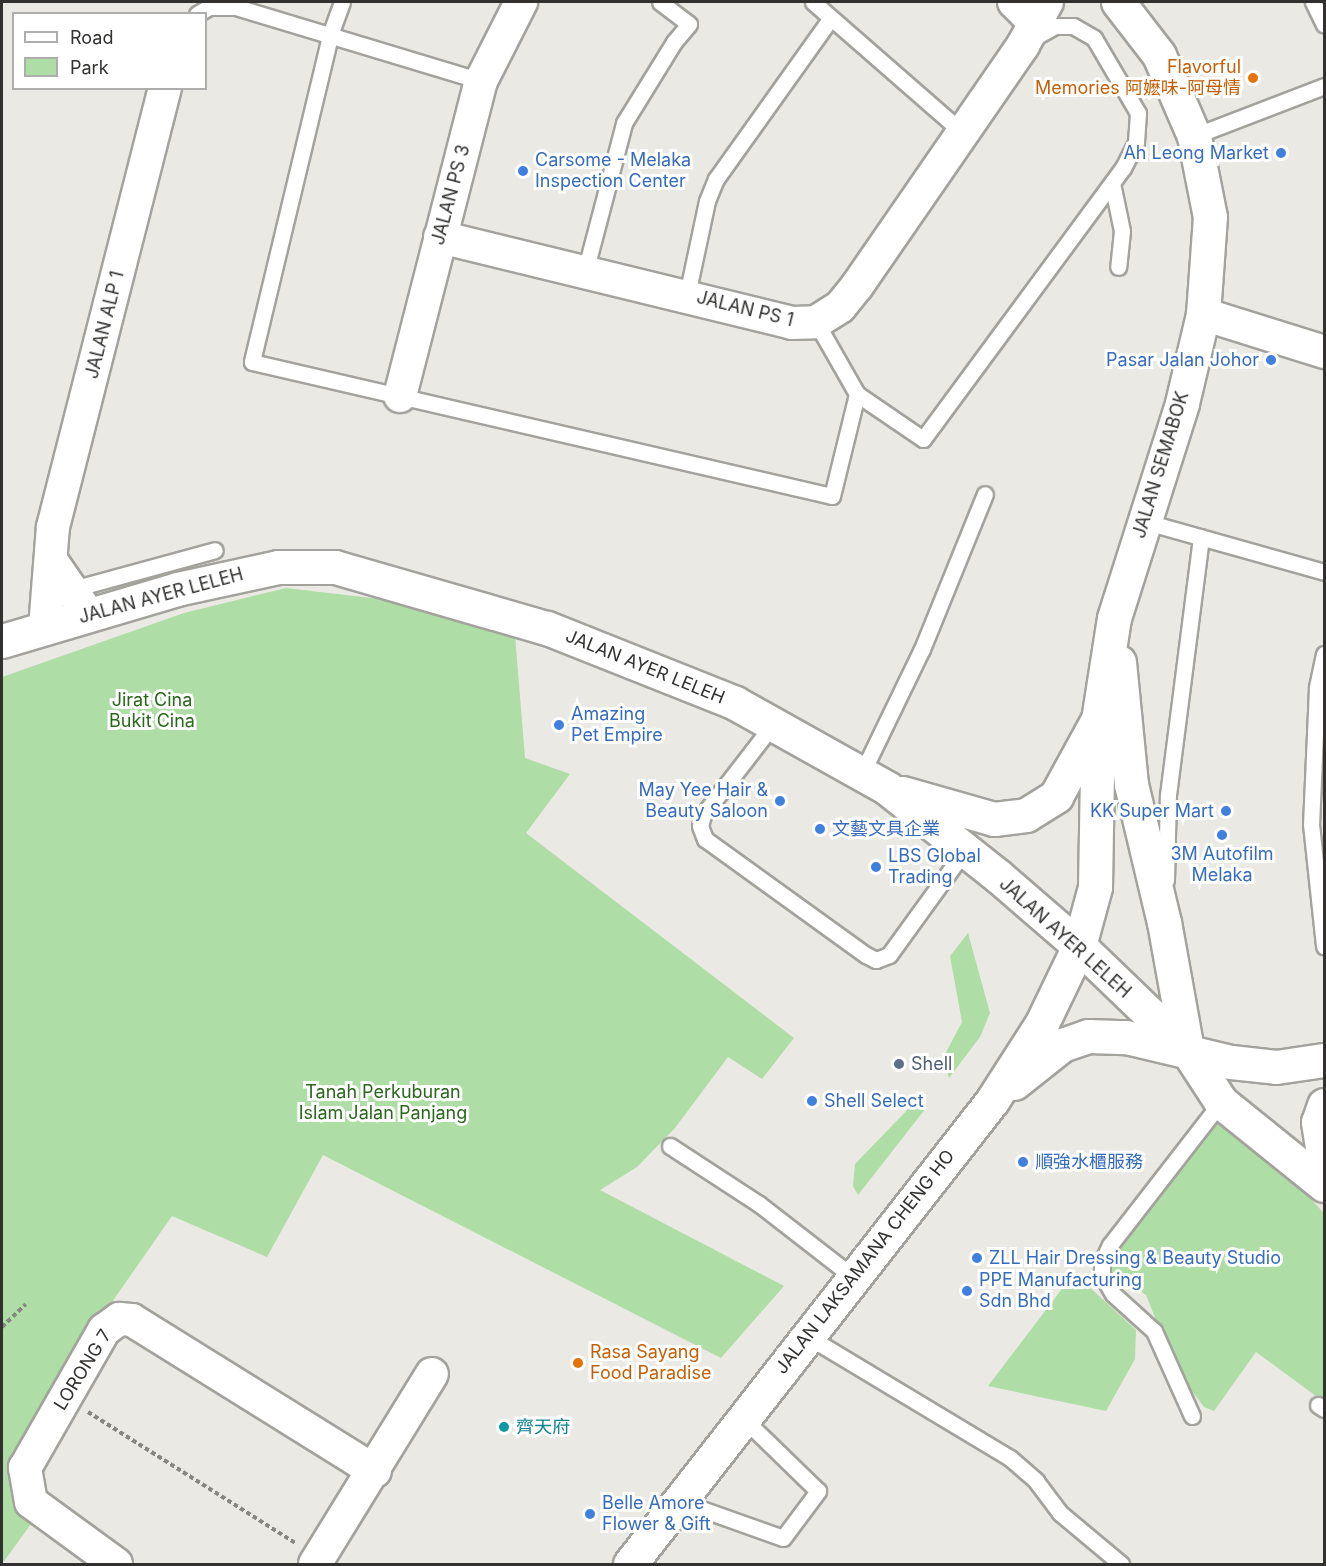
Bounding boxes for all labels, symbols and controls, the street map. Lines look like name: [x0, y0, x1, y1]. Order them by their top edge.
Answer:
legend: [12, 12, 207, 90]
text: Road: [70, 27, 113, 48]
text: Park: [70, 57, 109, 78]
place label: Flavorful Memories 阿嬷味-阿母情: [1035, 57, 1241, 100]
marker: Flavorful Memories 阿嬷味-阿母情: [1246, 71, 1260, 85]
place label: Ah Leong Market: [1123, 142, 1269, 164]
street label: JALAN PS 3: [427, 143, 475, 247]
marker: Ah Leong Market: [1274, 146, 1288, 160]
place label: Carsome - Melaka Inspection Center: [535, 150, 691, 192]
marker: Carsome - Melaka Inspection Center: [516, 164, 530, 178]
street label: JALAN ALP 1: [81, 269, 129, 381]
street label: JALAN PS 1: [694, 287, 796, 331]
place label: Pasar Jalan Johor: [1106, 349, 1259, 371]
marker: Pasar Jalan Johor: [1264, 353, 1278, 367]
street label: JALAN SEMABOK: [1128, 389, 1194, 541]
street label: JALAN AYER LELEH: [76, 564, 246, 628]
street label: JALAN AYER LELEH: [562, 625, 728, 709]
park label: Jirat Cina Bukit Cina: [109, 690, 195, 732]
place label: Amazing Pet Empire: [571, 704, 663, 746]
marker: Amazing Pet Empire: [552, 718, 566, 732]
place label: May Yee Hair & Beauty Saloon: [639, 780, 768, 822]
marker: May Yee Hair & Beauty Saloon: [773, 794, 787, 808]
place label: KK Super Mart: [1090, 800, 1214, 822]
marker: KK Super Mart: [1219, 804, 1233, 818]
place label: 文藝文具企業: [832, 818, 940, 840]
marker: 文藝文具企業: [813, 822, 827, 836]
marker: 3M Autofilm Melaka: [1215, 828, 1229, 842]
place label: 3M Autofilm Melaka: [1170, 844, 1274, 886]
place label: LBS Global Trading: [888, 846, 981, 888]
marker: LBS Global Trading: [869, 860, 883, 874]
street label: JALAN AYER LELEH: [995, 873, 1135, 1003]
place label: Shell: [911, 1053, 952, 1075]
marker: Shell: [892, 1057, 906, 1071]
park label: Tanah Perkuburan Islam Jalan Panjang: [299, 1082, 467, 1124]
place label: Shell Select: [824, 1090, 924, 1112]
marker: Shell Select: [805, 1094, 819, 1108]
street label: JALAN LAKSAMANA CHENG HO: [771, 1146, 959, 1378]
place label: 順強水櫃服務: [1035, 1151, 1143, 1173]
marker: 順強水櫃服務: [1016, 1155, 1030, 1169]
place label: ZLL Hair Dressing & Beauty Studio: [989, 1247, 1281, 1269]
marker: ZLL Hair Dressing & Beauty Studio: [970, 1251, 984, 1265]
place label: PPE Manufacturing Sdn Bhd: [979, 1270, 1142, 1312]
marker: PPE Manufacturing Sdn Bhd: [960, 1284, 974, 1298]
street label: LORONG 7: [50, 1326, 116, 1414]
place label: Rasa Sayang Food Paradise: [590, 1342, 711, 1384]
marker: Rasa Sayang Food Paradise: [571, 1356, 585, 1370]
place label: 齊天府: [516, 1416, 570, 1438]
marker: 齊天府: [497, 1420, 511, 1434]
place label: Belle Amore Flower & Gift: [602, 1493, 711, 1536]
marker: Belle Amore Flower & Gift: [583, 1507, 597, 1521]

